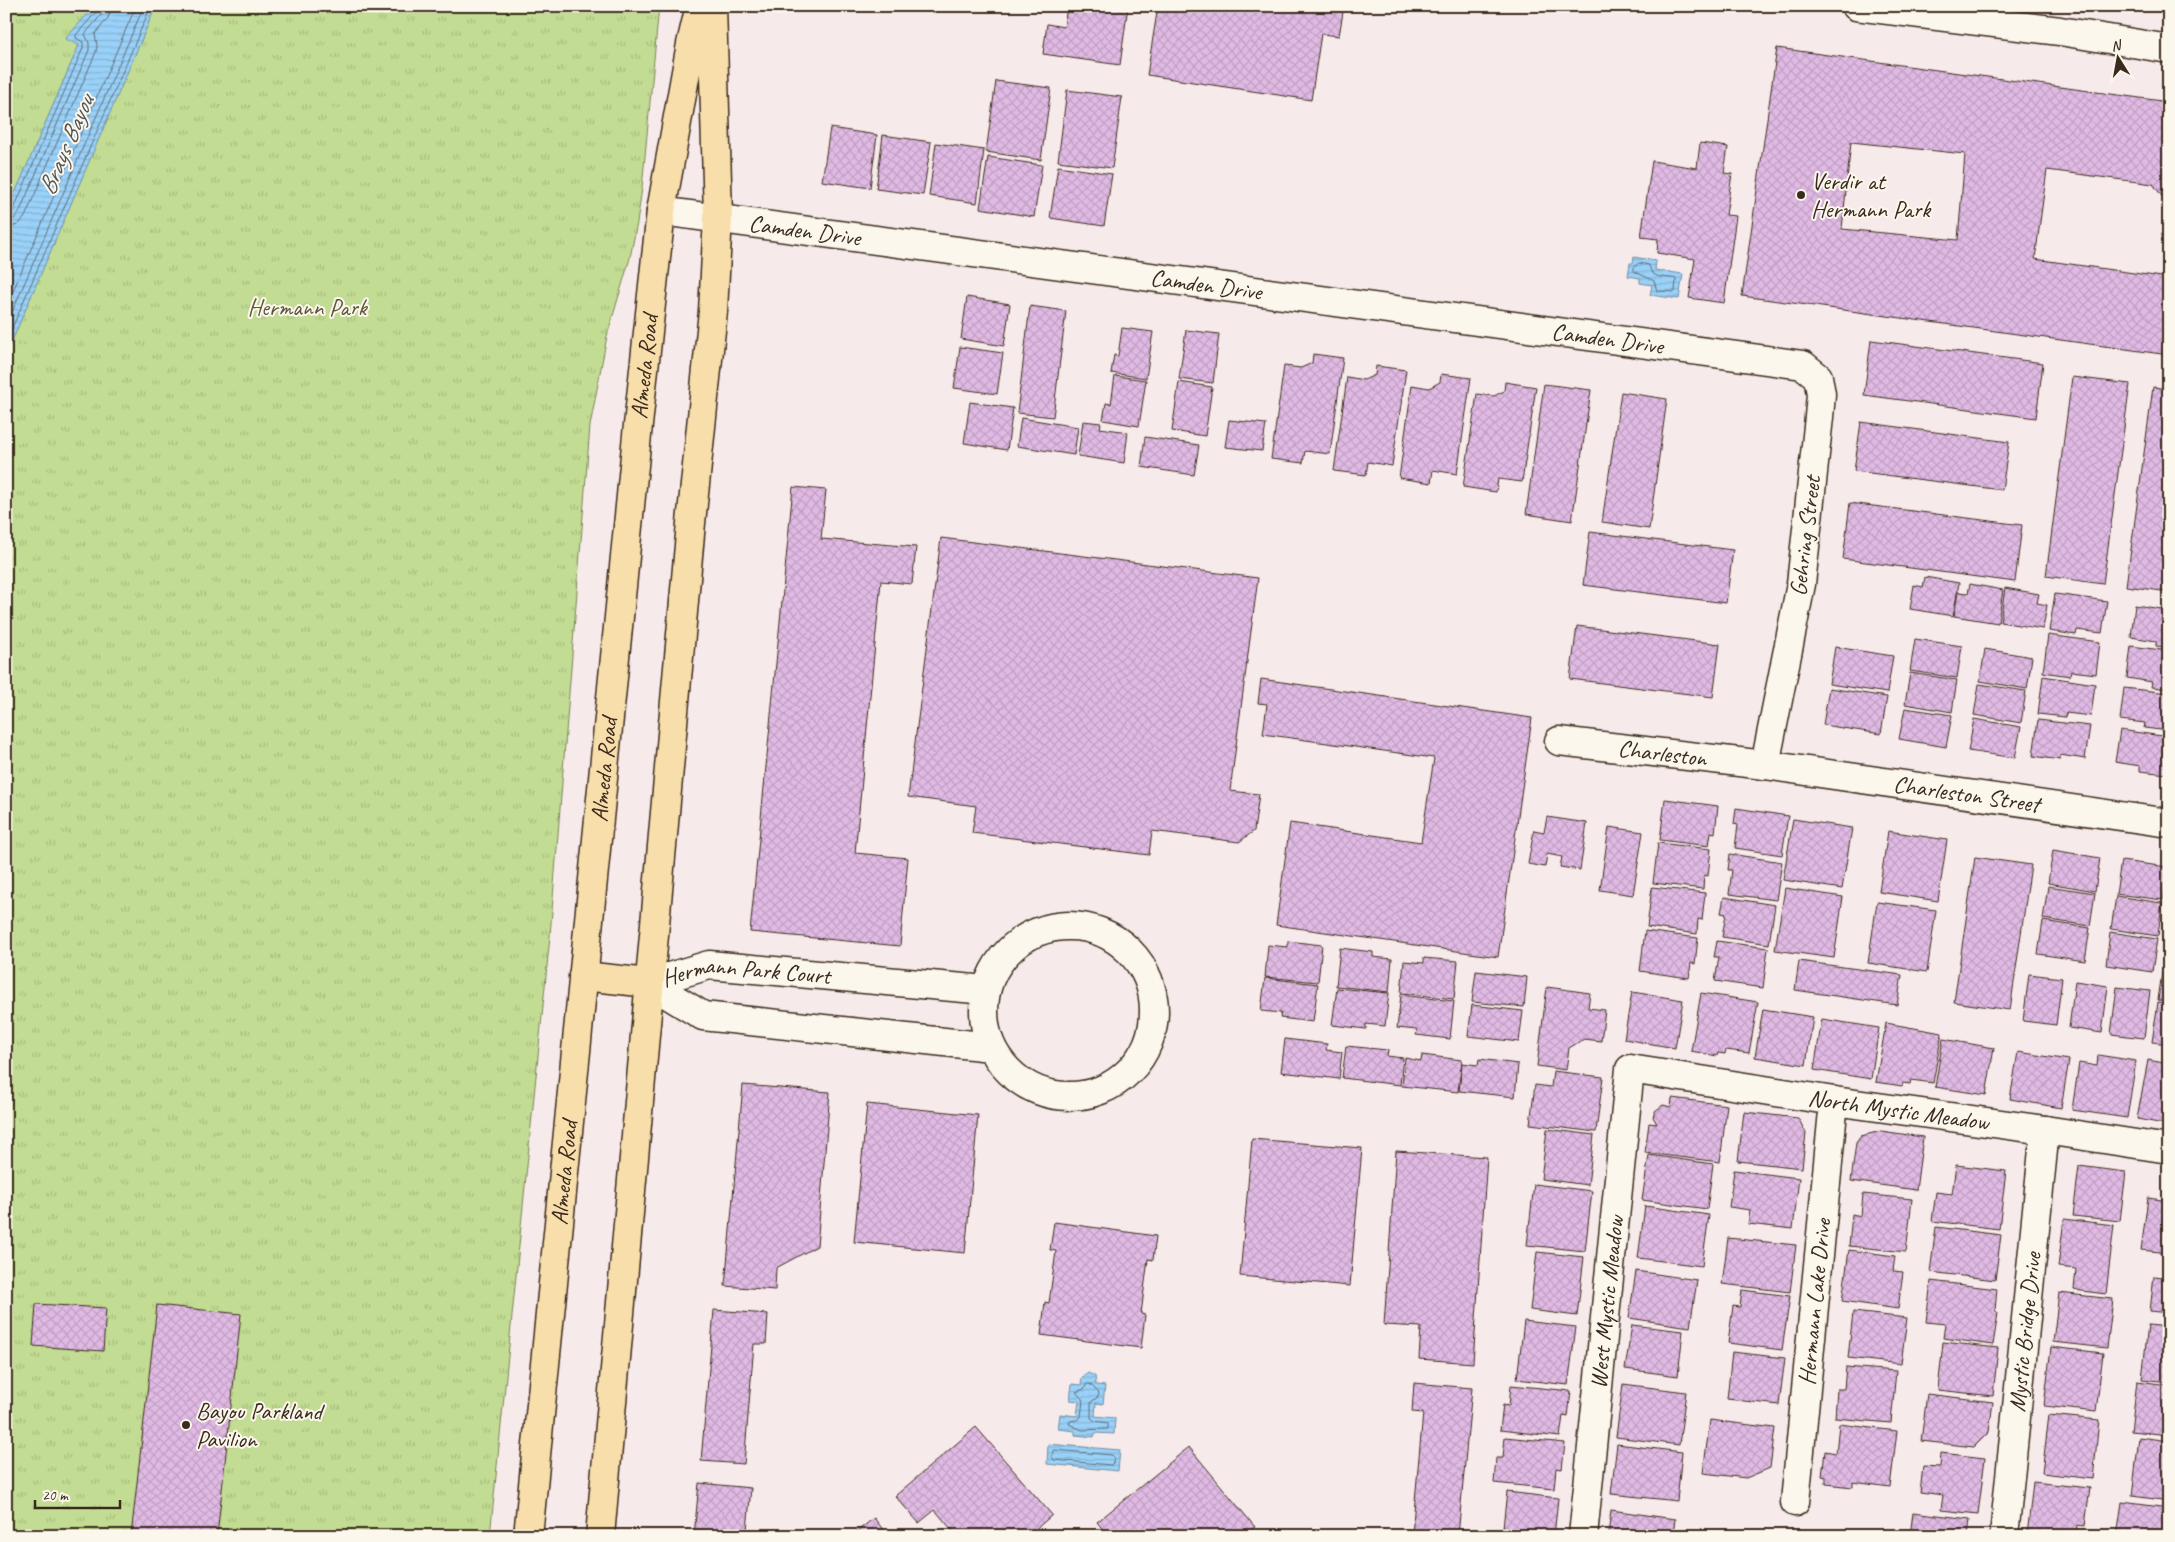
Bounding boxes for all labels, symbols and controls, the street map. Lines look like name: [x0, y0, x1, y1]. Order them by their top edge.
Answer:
north arrow: [2092, 32, 2142, 82]
text: N: [2110, 36, 2124, 55]
water label: Brays Bayou: [31, 87, 103, 200]
place label: Verdir at Hermann Park: [1811, 166, 1932, 224]
marker: Verdir at Hermann Park: [1795, 189, 1807, 201]
street label: Camden Drive: [747, 208, 864, 253]
street label: Camden Drive: [1148, 262, 1266, 307]
park label: Hermann Park: [247, 292, 369, 322]
street label: Almeda Road: [624, 310, 665, 420]
street label: Camden Drive: [1550, 316, 1667, 361]
street label: Gehring Street: [1783, 472, 1827, 598]
street label: Almeda Road: [584, 713, 624, 823]
street label: Charleston: [1616, 733, 1709, 773]
street label: Charleston Street: [1892, 769, 2044, 820]
street label: Hermann Park Court: [658, 950, 834, 993]
street label: North Mystic Meadow: [1806, 1082, 1992, 1137]
street label: Almeda Road: [544, 1116, 584, 1226]
street label: West Mystic Meadow: [1583, 1213, 1630, 1390]
street label: Hermann Lake Drive: [1791, 1215, 1838, 1386]
street label: Mystic Bridge Drive: [2002, 1249, 2048, 1413]
place label: Bayou Parkland Pavilion: [196, 1396, 326, 1454]
marker: Bayou Parkland Pavilion: [180, 1419, 192, 1431]
scale bar: [35, 1477, 120, 1509]
text: 20 m: [42, 1486, 69, 1505]

